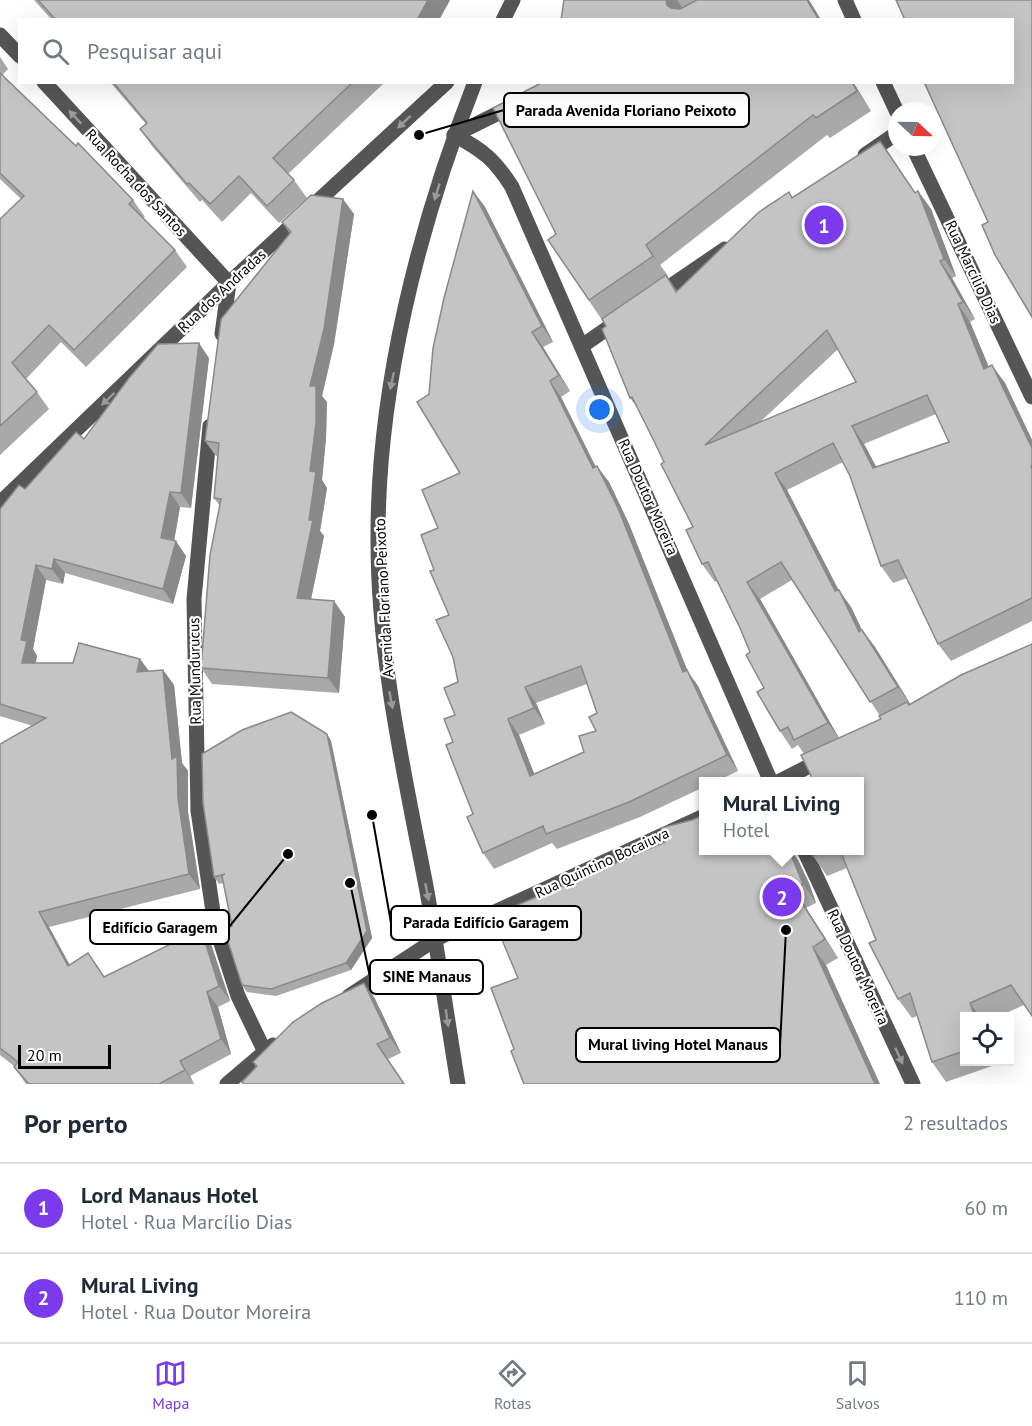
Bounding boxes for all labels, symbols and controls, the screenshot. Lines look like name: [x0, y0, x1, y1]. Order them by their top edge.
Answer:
search box: [18, 18, 1014, 84]
icon: search: [39, 35, 72, 68]
text: Pesquisar aqui: [87, 37, 223, 65]
callout: Parada Avenida Floriano Peixoto: [504, 93, 749, 127]
text: Parada Avenida Floriano Peixoto: [516, 100, 737, 120]
north arrow: [888, 102, 942, 156]
one-way arrow: [68, 109, 82, 124]
one-way arrow: [396, 115, 411, 129]
street label: Rua Rocha dos Santos: [82, 125, 191, 240]
one-way arrow: [432, 183, 441, 201]
pin: 1: [804, 202, 844, 248]
street label: Rua Marcílio Dias: [941, 217, 1006, 326]
street label: Rua dos Andradas: [174, 245, 270, 336]
one-way arrow: [387, 372, 396, 391]
one-way arrow: [101, 392, 116, 405]
your location: [585, 395, 614, 424]
street label: Rua Doutor Moreira: [614, 436, 683, 558]
street label: Avenida Floriano Peixoto: [370, 518, 397, 678]
street label: Rua Mundurucus: [184, 617, 205, 725]
one-way arrow: [387, 691, 396, 710]
popup: [699, 777, 864, 855]
text: Mural Living: [723, 789, 840, 817]
text: Hotel: [723, 817, 769, 843]
street label: Rua Quintino Bocaiuva: [532, 823, 672, 902]
pin: 2: [762, 874, 802, 920]
one-way arrow: [423, 883, 432, 902]
callout: Parada Edifício Garagem: [391, 906, 581, 940]
street label: Rua Doutor Moreira: [823, 906, 894, 1028]
callout: Edifício Garagem: [90, 910, 229, 944]
text: Parada Edifício Garagem: [403, 912, 569, 932]
text: Edifício Garagem: [102, 917, 218, 937]
callout: SINE Manaus: [370, 960, 483, 994]
text: SINE Manaus: [383, 966, 472, 986]
one-way arrow: [443, 1009, 452, 1028]
map controls: [960, 1012, 1014, 1066]
button: locate: [960, 1012, 1014, 1066]
callout: Mural living Hotel Manaus: [576, 1028, 780, 1062]
text: Mural living Hotel Manaus: [588, 1034, 768, 1054]
scale bar: [18, 1042, 111, 1070]
text: 20 m: [27, 1045, 62, 1065]
one-way arrow: [895, 1047, 904, 1064]
text: Por perto: [24, 1107, 128, 1140]
text: 2 resultados: [903, 1110, 1008, 1136]
text: Lord Manaus Hotel: [81, 1181, 258, 1209]
text: 1: [38, 1195, 49, 1221]
text: 60 m: [965, 1195, 1008, 1221]
text: Hotel · Rua Marcílio Dias: [81, 1209, 292, 1235]
text: Mural Living: [81, 1271, 199, 1299]
text: 2: [38, 1285, 49, 1311]
text: 110 m: [954, 1285, 1008, 1311]
text: Hotel · Rua Doutor Moreira: [81, 1299, 311, 1325]
tab: Mapa: [152, 1357, 189, 1413]
tab: Rotas: [494, 1357, 531, 1413]
tab: Salvos: [836, 1357, 880, 1413]

